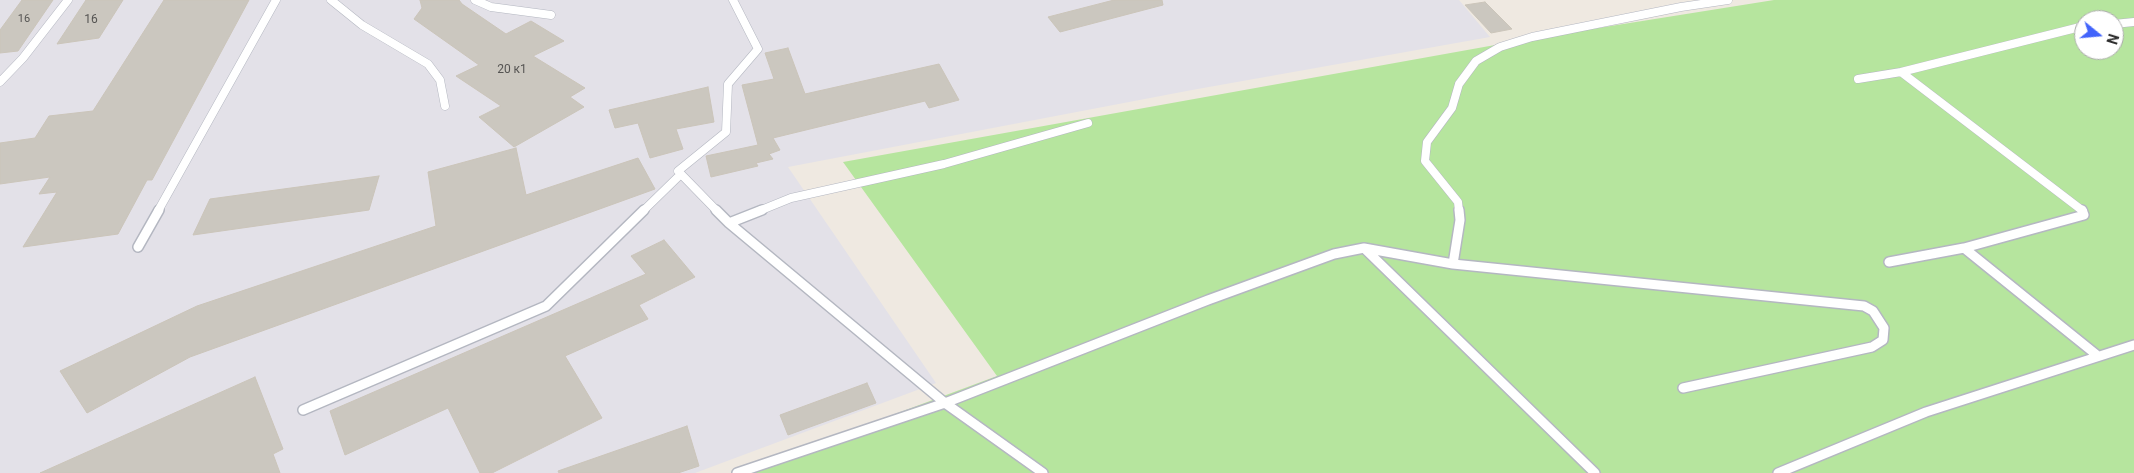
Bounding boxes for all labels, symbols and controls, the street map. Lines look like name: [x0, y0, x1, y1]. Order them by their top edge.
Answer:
north arrow: [2074, 10, 2124, 60]
house number: 16: [18, 12, 30, 26]
house number: 16: [84, 13, 98, 27]
text: N: [2103, 32, 2121, 46]
house number: 20 к1: [497, 63, 527, 77]

